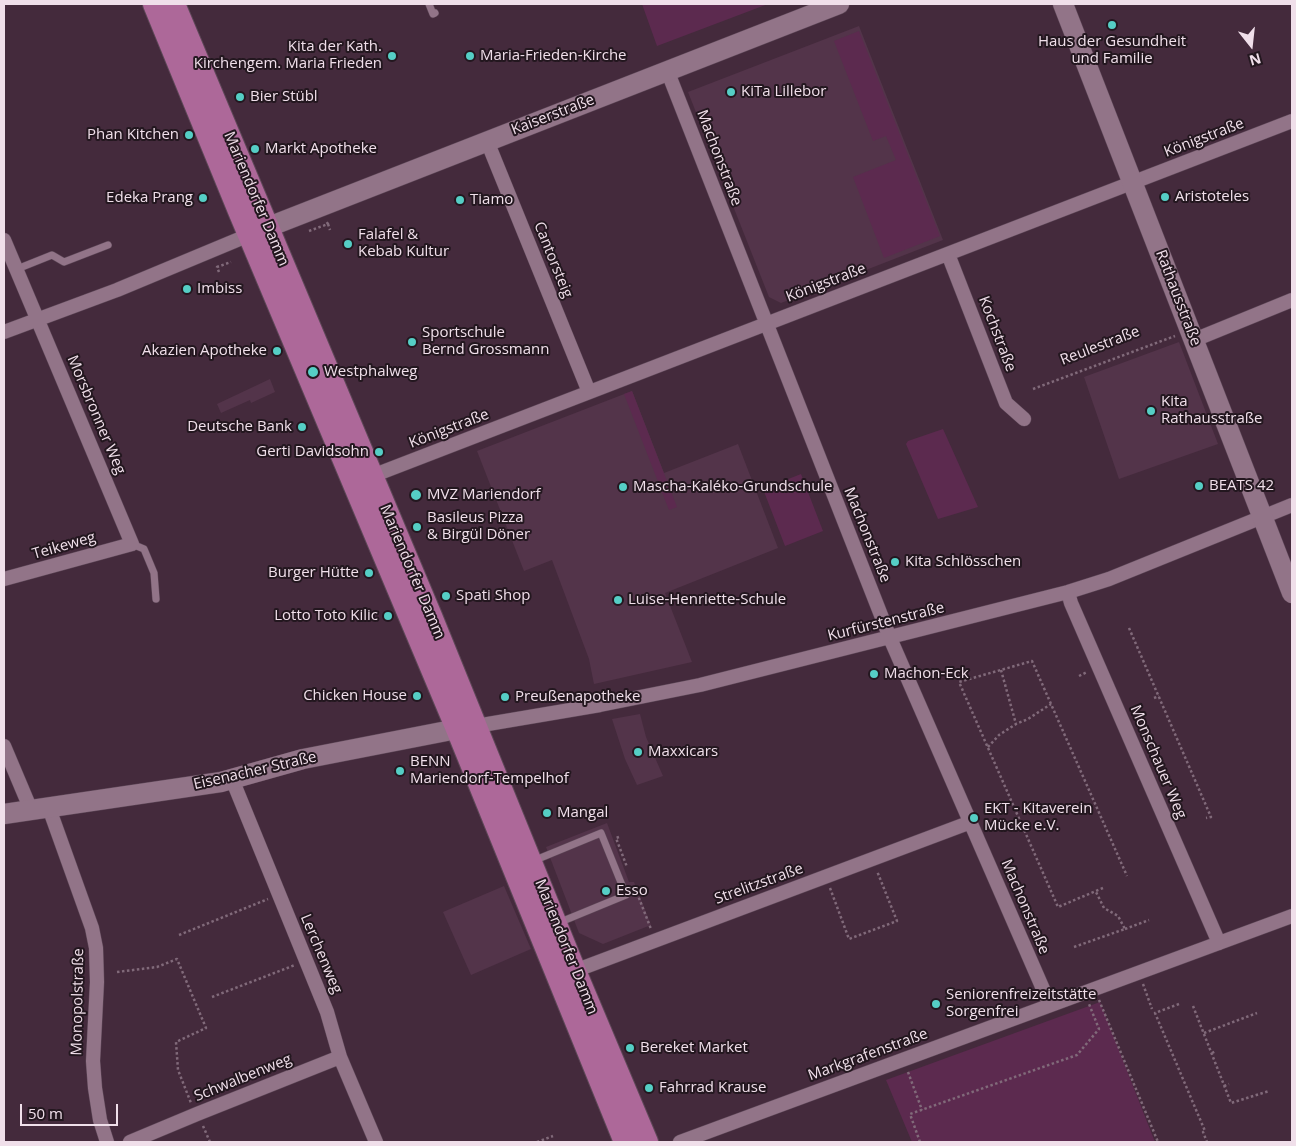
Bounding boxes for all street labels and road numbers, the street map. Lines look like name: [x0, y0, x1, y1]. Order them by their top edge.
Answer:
street label: Kaiserstraße: [509, 91, 597, 139]
street label: Machonstraße: [692, 108, 746, 208]
street label: Königstraße: [1162, 115, 1246, 161]
street label: Mariendorfer Damm: [220, 129, 292, 269]
street label: Cantorsteig: [530, 219, 576, 301]
street label: Rathausstraße: [1151, 247, 1205, 349]
street label: Königstraße: [784, 260, 868, 306]
street label: Kochstraße: [974, 294, 1020, 374]
street label: Reulestraße: [1058, 323, 1142, 369]
street label: Morsbronner Weg: [63, 353, 129, 477]
street label: Königstraße: [407, 406, 491, 452]
street label: Machonstraße: [840, 485, 894, 585]
street label: Mariendorfer Damm: [376, 502, 448, 642]
street label: Teikeweg: [30, 528, 98, 564]
street label: Kurfürstenstraße: [826, 599, 946, 645]
street label: Monschauer Weg: [1126, 702, 1190, 822]
street label: Eisenacher Straße: [192, 748, 318, 794]
street label: Machonstraße: [997, 857, 1053, 957]
street label: Strelitzstraße: [712, 860, 806, 908]
street label: Mariendorfer Damm: [531, 877, 601, 1017]
street label: Lerchenweg: [296, 912, 346, 996]
street label: Monopolstraße: [68, 948, 88, 1056]
street label: Markgrafenstraße: [806, 1025, 930, 1085]
street label: Schwalbenweg: [192, 1050, 294, 1106]

